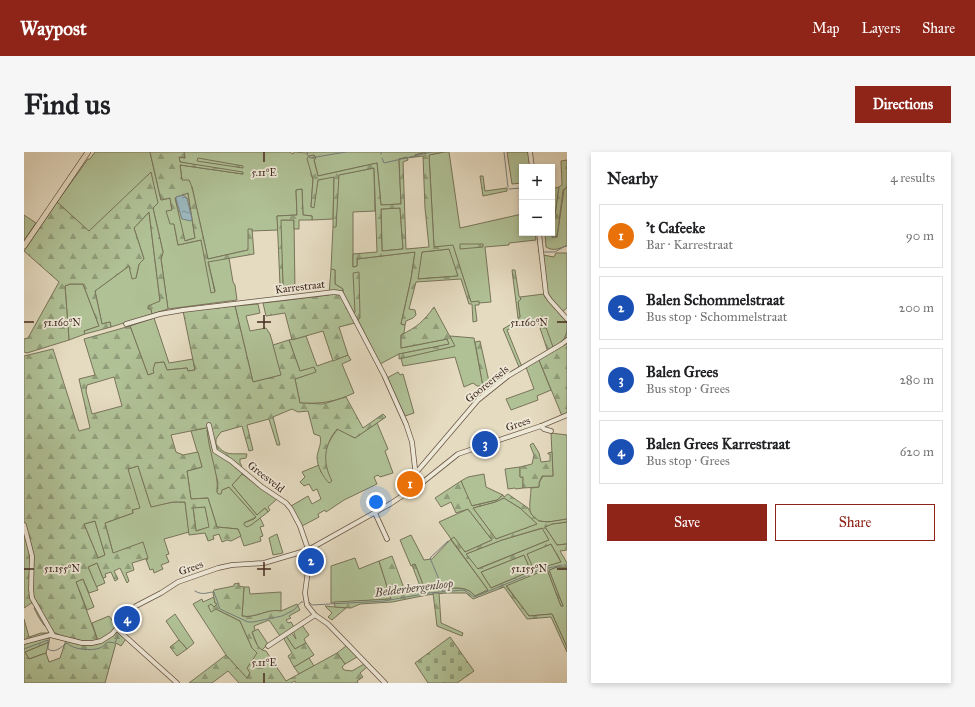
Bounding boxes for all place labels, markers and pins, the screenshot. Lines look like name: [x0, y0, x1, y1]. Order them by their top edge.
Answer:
pin: 3: [472, 429, 498, 459]
pin: 1: [397, 469, 423, 499]
pin: 2: [298, 546, 324, 576]
pin: 4: [114, 604, 140, 634]

